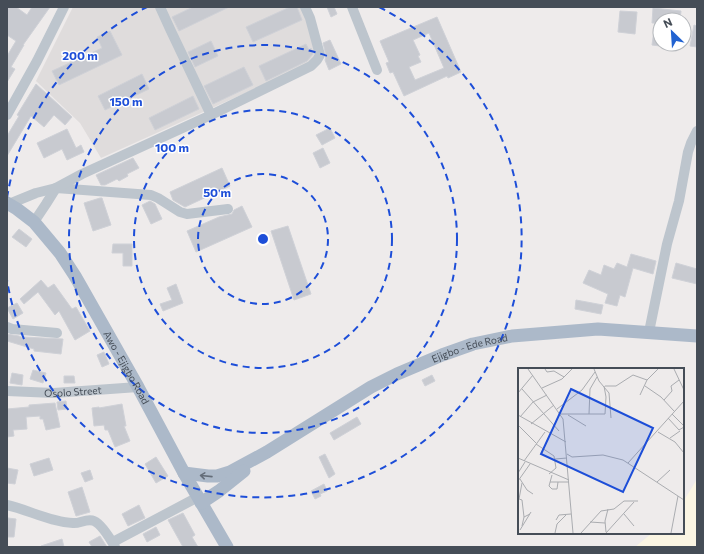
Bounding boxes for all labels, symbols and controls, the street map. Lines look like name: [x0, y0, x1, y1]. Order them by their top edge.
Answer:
north arrow: [652, 12, 692, 52]
text: N: [661, 15, 674, 30]
text: 200 m: [62, 48, 98, 62]
text: 150 m: [109, 94, 143, 108]
text: 100 m: [155, 140, 189, 154]
text: 50 m: [203, 185, 231, 199]
centre of rings: [256, 232, 270, 246]
street label: Awo - Ejigbo Road: [101, 329, 152, 406]
street label: Ejigbo - Ede Road: [430, 331, 509, 365]
inset map: [518, 368, 684, 534]
street label: Osolo Street: [44, 384, 102, 399]
one-way arrow: [200, 472, 213, 479]

